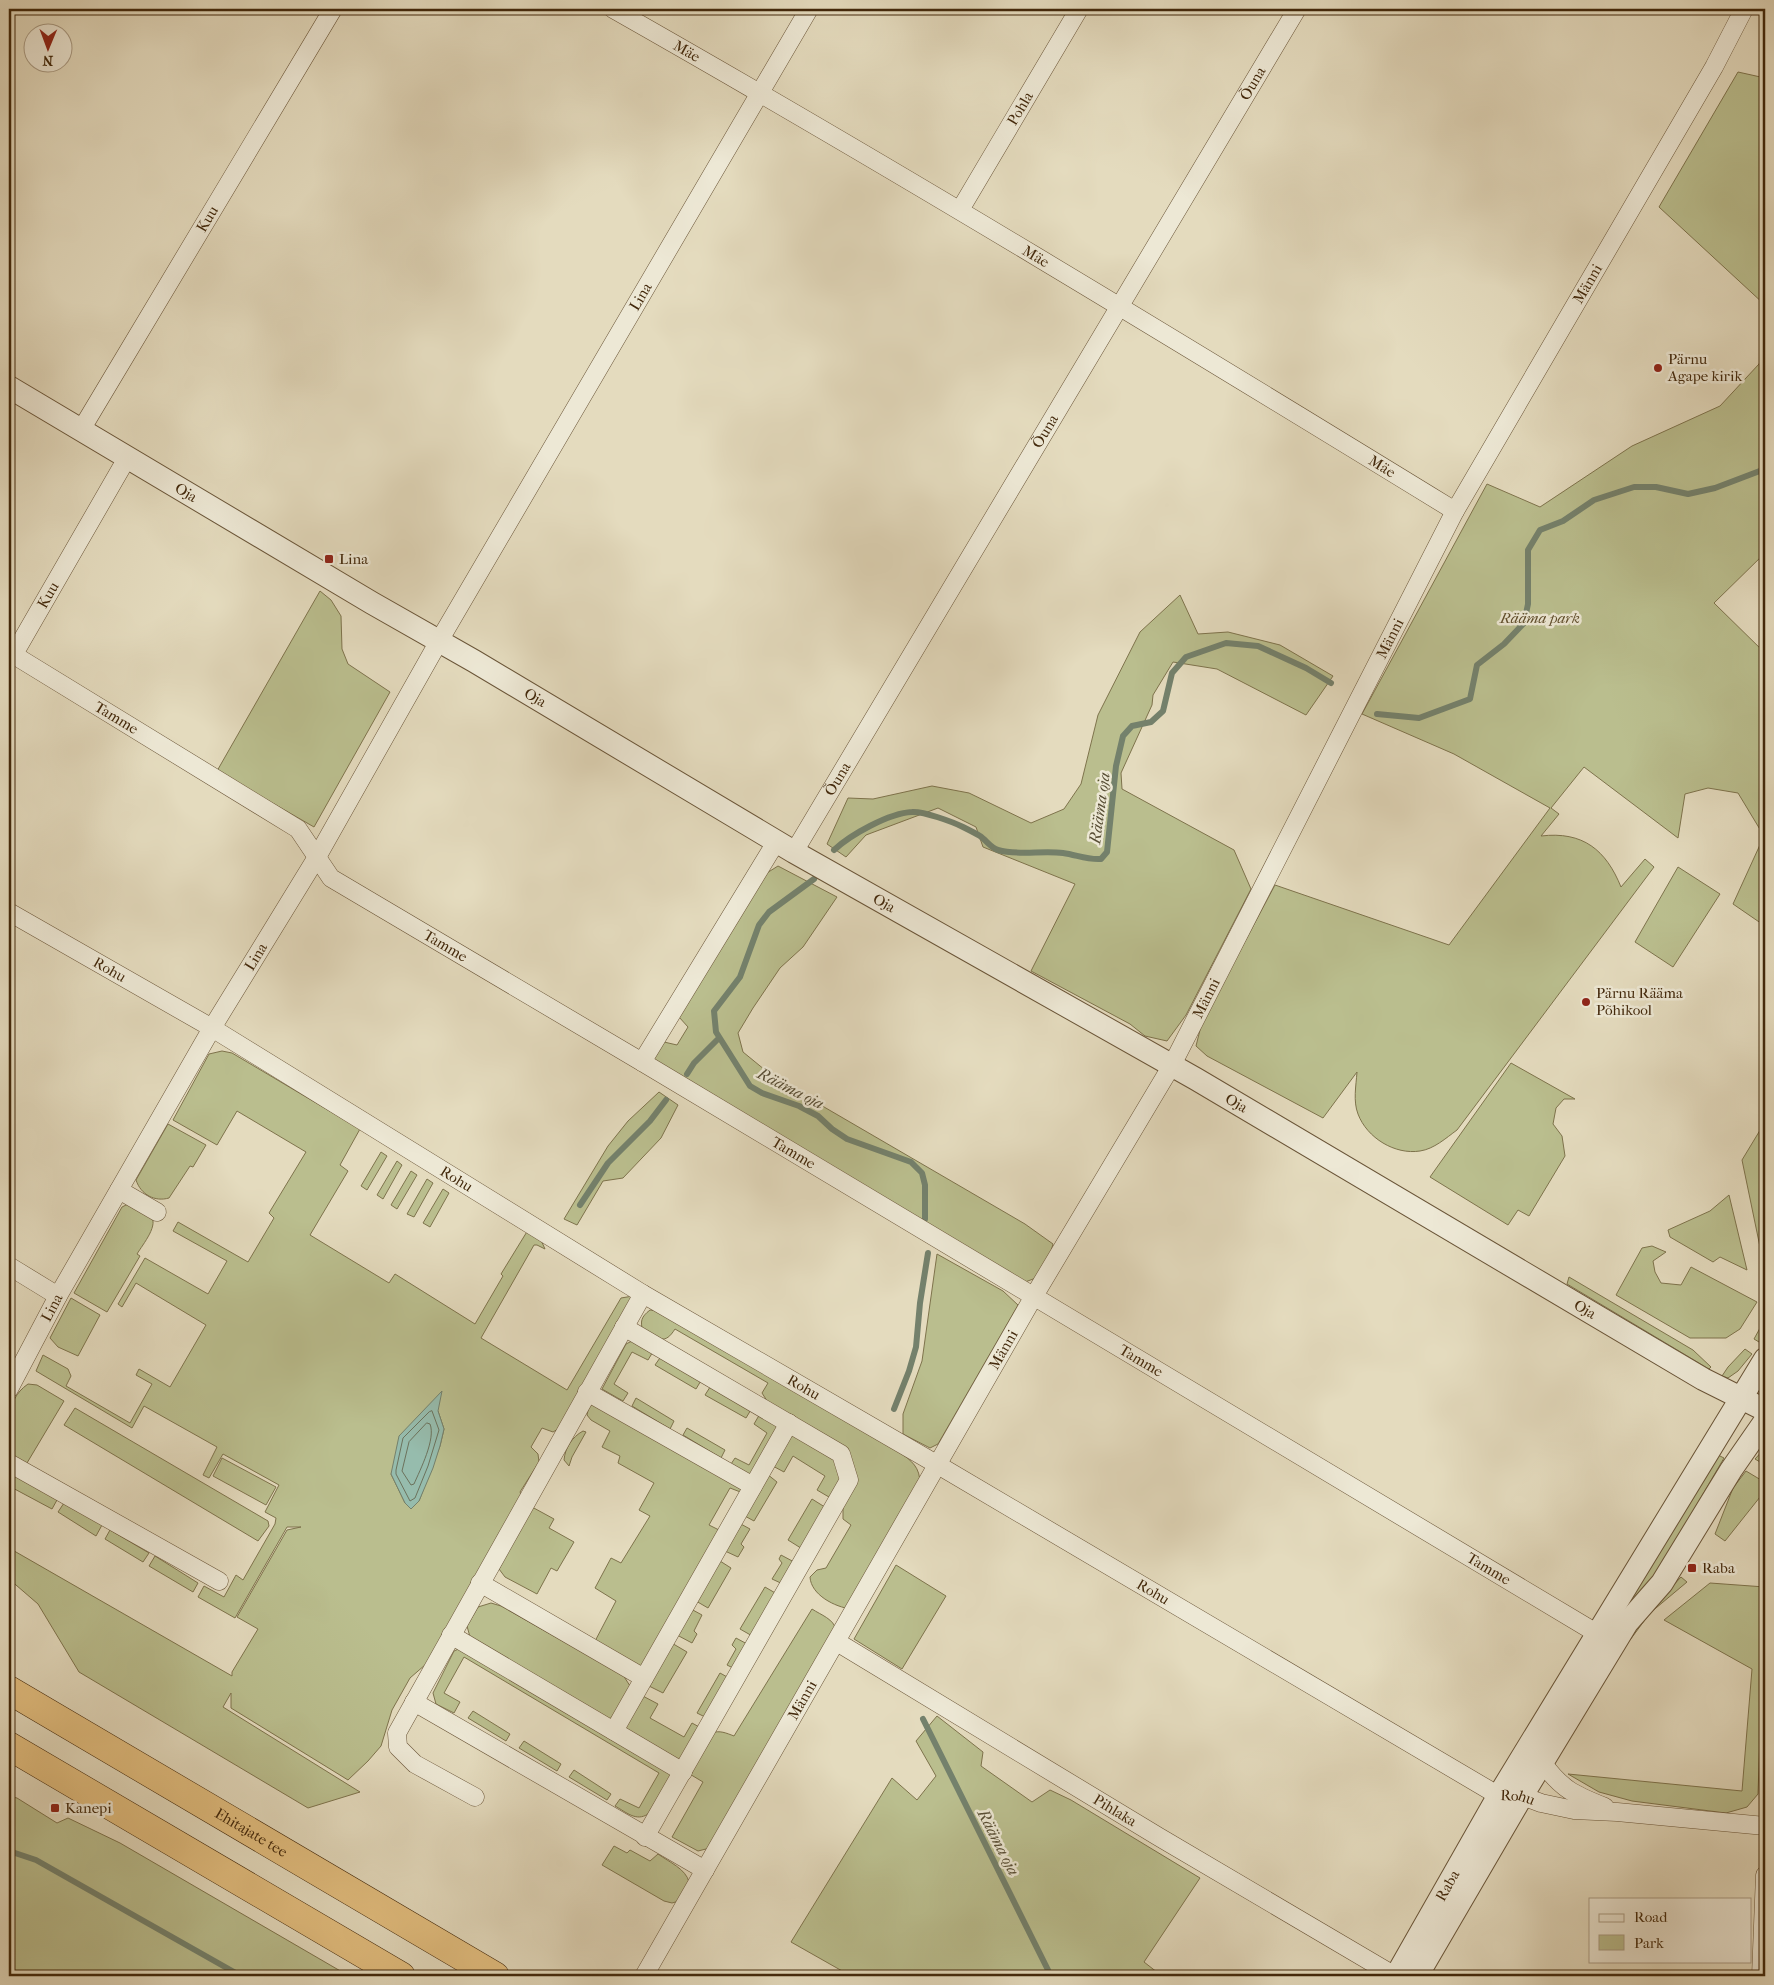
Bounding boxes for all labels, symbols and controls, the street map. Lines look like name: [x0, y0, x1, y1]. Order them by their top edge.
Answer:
north arrow: [22, 22, 72, 72]
street label: Mäe: [670, 36, 704, 66]
text: N: [42, 52, 53, 69]
street label: Õuna: [1236, 62, 1270, 104]
street label: Pohla: [1003, 88, 1038, 128]
street label: Kuu: [193, 202, 222, 235]
street label: Mäe: [1019, 241, 1053, 272]
street label: Männi: [1569, 260, 1606, 307]
street label: Lina: [625, 279, 656, 314]
place label: Pärnu Agape kirik: [1667, 350, 1742, 385]
marker: Pärnu Agape kirik: [1652, 362, 1664, 374]
street label: Õuna: [1028, 410, 1063, 451]
street label: Mäe: [1366, 451, 1399, 482]
street label: Oja: [172, 479, 201, 506]
place label: Lina: [339, 550, 369, 568]
marker: Lina: [323, 553, 335, 565]
street label: Kuu: [33, 578, 63, 612]
park label: Rääma park: [1499, 609, 1580, 627]
street label: Männi: [1372, 615, 1408, 661]
street label: Oja: [521, 684, 550, 712]
street label: Tamme: [91, 698, 142, 738]
street label: Õuna: [821, 758, 855, 799]
water label: Rääma oja: [1085, 771, 1114, 846]
street label: Oja: [870, 890, 899, 917]
street label: Tamme: [420, 926, 471, 966]
street label: Lina: [241, 939, 272, 974]
street label: Rohu: [90, 953, 130, 986]
street label: Männi: [1188, 975, 1224, 1021]
place label: Pärnu Rääma Põhikool: [1596, 984, 1684, 1019]
marker: Pärnu Rääma Põhikool: [1580, 996, 1592, 1008]
water label: Rääma oja: [754, 1063, 827, 1113]
street label: Oja: [1222, 1089, 1252, 1117]
street label: Tamme: [768, 1133, 819, 1173]
street label: Rohu: [437, 1162, 476, 1196]
street label: Lina: [37, 1290, 67, 1325]
street label: Oja: [1571, 1296, 1600, 1323]
street label: Männi: [985, 1326, 1022, 1373]
street label: Tamme: [1116, 1341, 1167, 1381]
street label: Rohu: [784, 1371, 824, 1404]
street label: Tamme: [1463, 1549, 1514, 1589]
place label: Raba: [1702, 1559, 1736, 1577]
marker: Raba: [1686, 1562, 1698, 1574]
street label: Rohu: [1134, 1575, 1173, 1609]
street label: Männi: [784, 1677, 821, 1723]
street label: Rohu: [1500, 1786, 1538, 1809]
street label: Pihlaka: [1090, 1790, 1141, 1831]
place label: Kanepi: [65, 1799, 112, 1817]
marker: Kanepi: [49, 1802, 61, 1814]
street label: Ehitajate tee: [212, 1804, 291, 1861]
water label: Rääma oja: [973, 1805, 1023, 1879]
street label: Raba: [1431, 1866, 1464, 1904]
legend: [1589, 1898, 1752, 1962]
text: Road: [1634, 1908, 1668, 1926]
text: Park: [1634, 1934, 1664, 1952]

